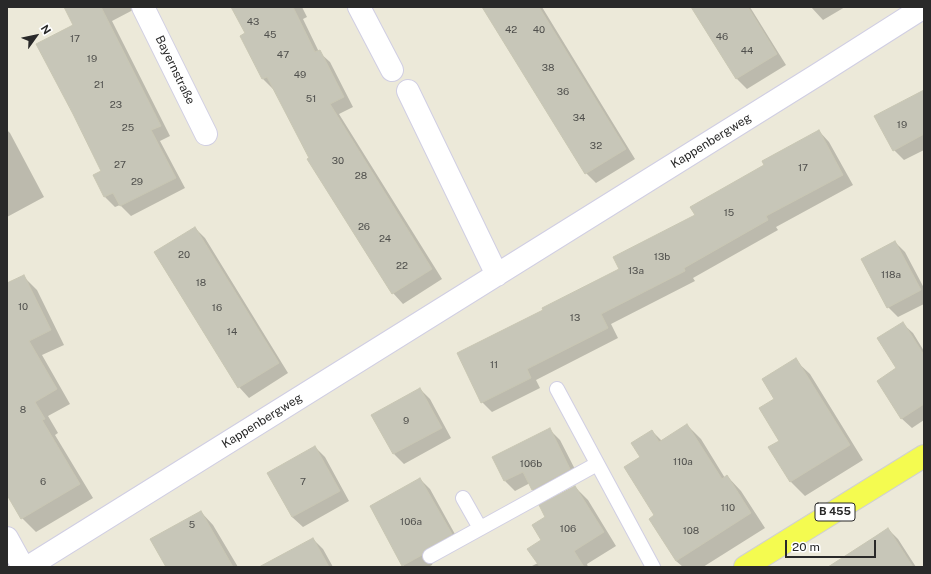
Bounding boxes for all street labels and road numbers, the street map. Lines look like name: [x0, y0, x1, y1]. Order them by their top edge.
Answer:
street label: Bayernstraße: [152, 33, 198, 107]
street label: Kappenbergweg: [668, 110, 754, 172]
street label: Kappenbergweg: [219, 390, 305, 452]
road number: B 455: [815, 503, 855, 521]

